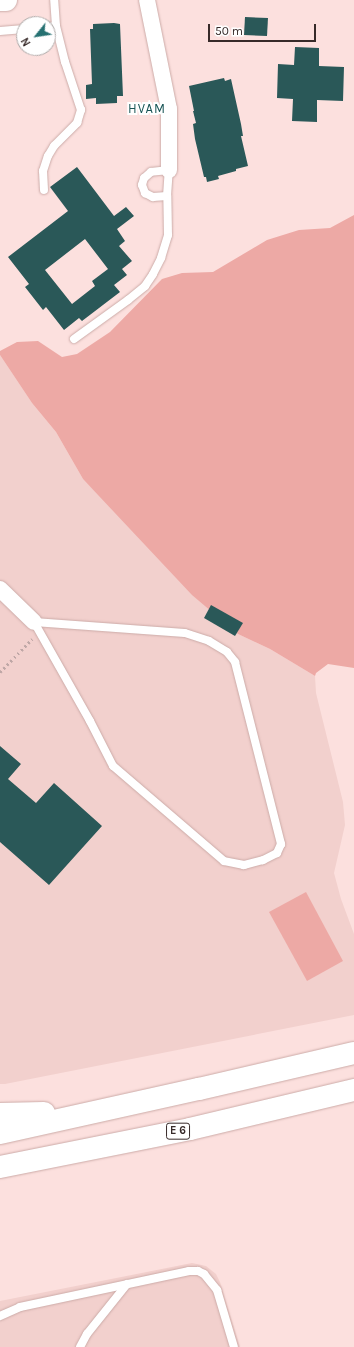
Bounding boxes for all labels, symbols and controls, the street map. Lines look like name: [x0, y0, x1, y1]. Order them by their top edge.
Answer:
north arrow: [16, 16, 56, 56]
scale bar: [210, 16, 318, 42]
text: 50 m: [215, 24, 243, 38]
text: N: [18, 35, 34, 48]
district label: HVAM: [128, 101, 166, 117]
road number: E 6: [166, 1122, 190, 1140]

